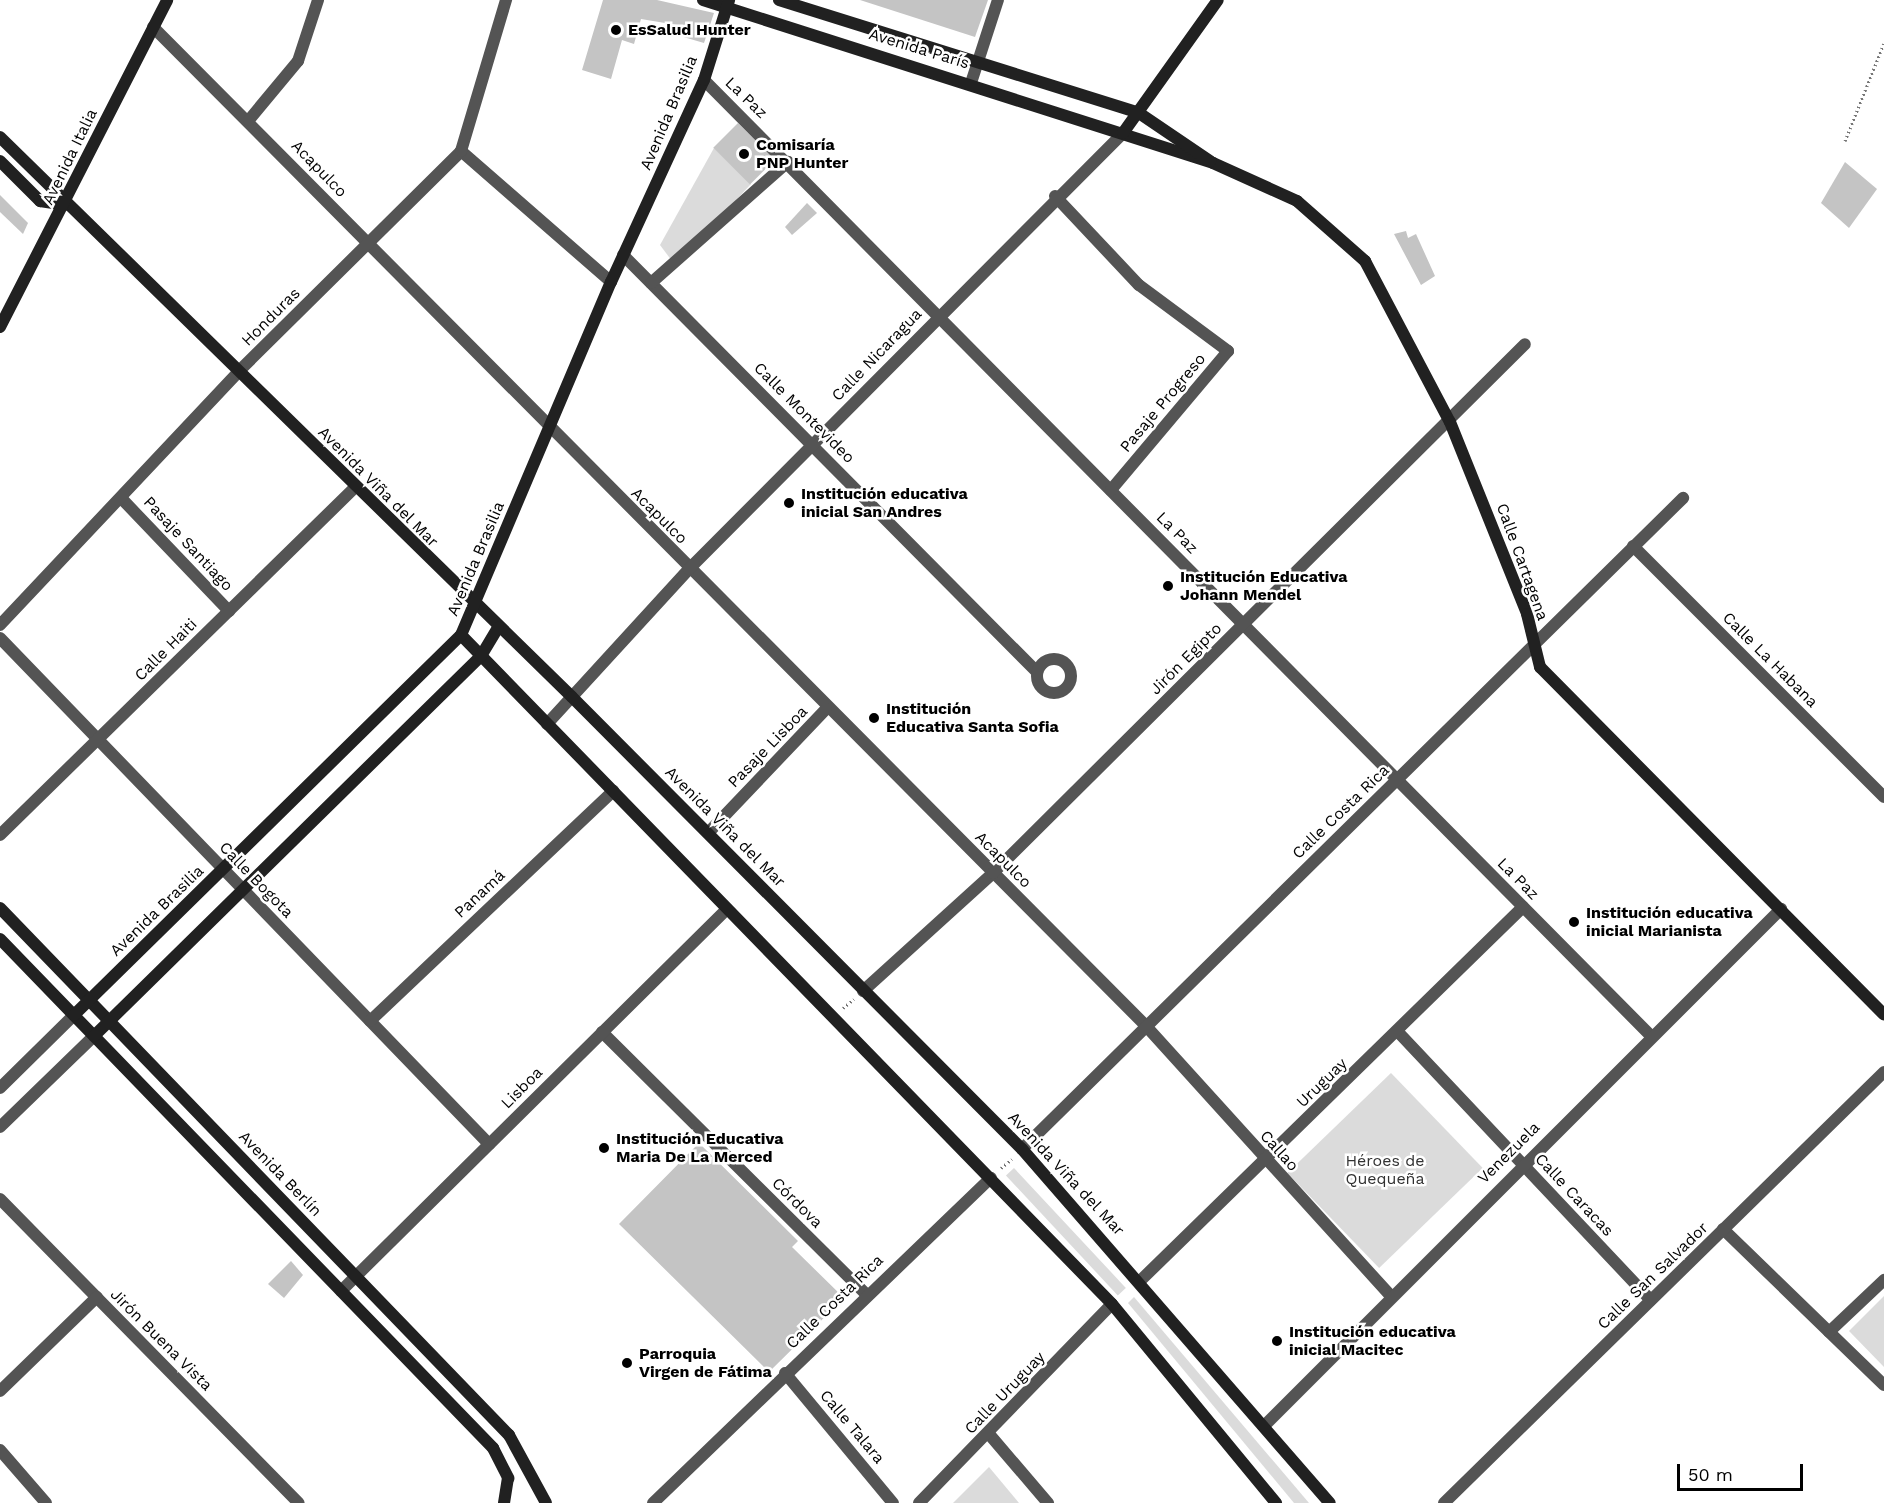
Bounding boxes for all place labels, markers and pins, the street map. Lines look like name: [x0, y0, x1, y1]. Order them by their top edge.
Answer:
place label: EsSalud Hunter: [628, 20, 751, 40]
marker: EsSalud Hunter: [609, 23, 623, 37]
place label: Comisaría PNP Hunter: [756, 135, 849, 173]
marker: Comisaría PNP Hunter: [737, 147, 751, 161]
place label: Institución educativa inicial San Andres: [801, 484, 968, 522]
marker: Institución educativa inicial San Andres: [782, 496, 796, 510]
place label: Institución Educativa Johann Mendel: [1180, 567, 1348, 605]
marker: Institución Educativa Johann Mendel: [1161, 579, 1175, 593]
place label: Institución Educativa Santa Sofia: [886, 699, 1059, 737]
marker: Institución Educativa Santa Sofia: [867, 711, 881, 725]
place label: Institución educativa inicial Marianista: [1586, 903, 1753, 941]
marker: Institución educativa inicial Marianista: [1567, 915, 1581, 929]
place label: Institución Educativa Maria De La Merced: [616, 1129, 784, 1167]
marker: Institución Educativa Maria De La Merced: [597, 1141, 611, 1155]
place label: Institución educativa inicial Macitec: [1289, 1322, 1456, 1360]
marker: Institución educativa inicial Macitec: [1270, 1334, 1284, 1348]
place label: Parroquia Virgen de Fátima: [639, 1344, 772, 1382]
marker: Parroquia Virgen de Fátima: [620, 1356, 634, 1370]

